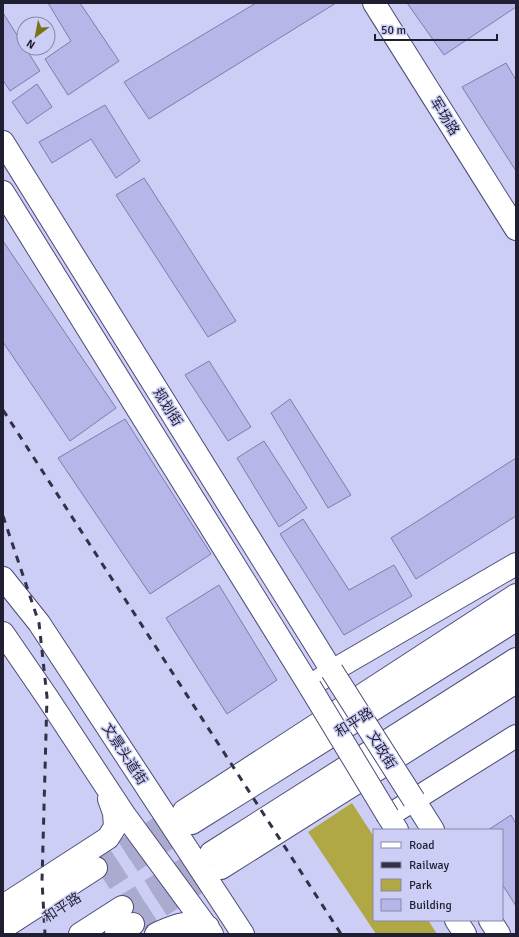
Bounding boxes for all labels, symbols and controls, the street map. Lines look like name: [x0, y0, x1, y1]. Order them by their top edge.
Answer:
north arrow: [16, 16, 56, 56]
scale bar: [375, 16, 497, 42]
text: 50 m: [381, 23, 406, 38]
text: N: [24, 37, 38, 52]
street label: 军场路: [426, 94, 463, 139]
street label: 规划街: [149, 385, 186, 430]
street label: 和平路: [332, 704, 377, 741]
street label: 文景头道街: [98, 720, 151, 788]
street label: 文政街: [363, 728, 400, 773]
legend: [373, 829, 503, 921]
text: Road: [409, 838, 435, 853]
text: Railway: [409, 858, 449, 873]
text: Park: [409, 878, 432, 893]
street label: 和平路: [40, 889, 85, 926]
text: Building: [409, 898, 452, 913]

